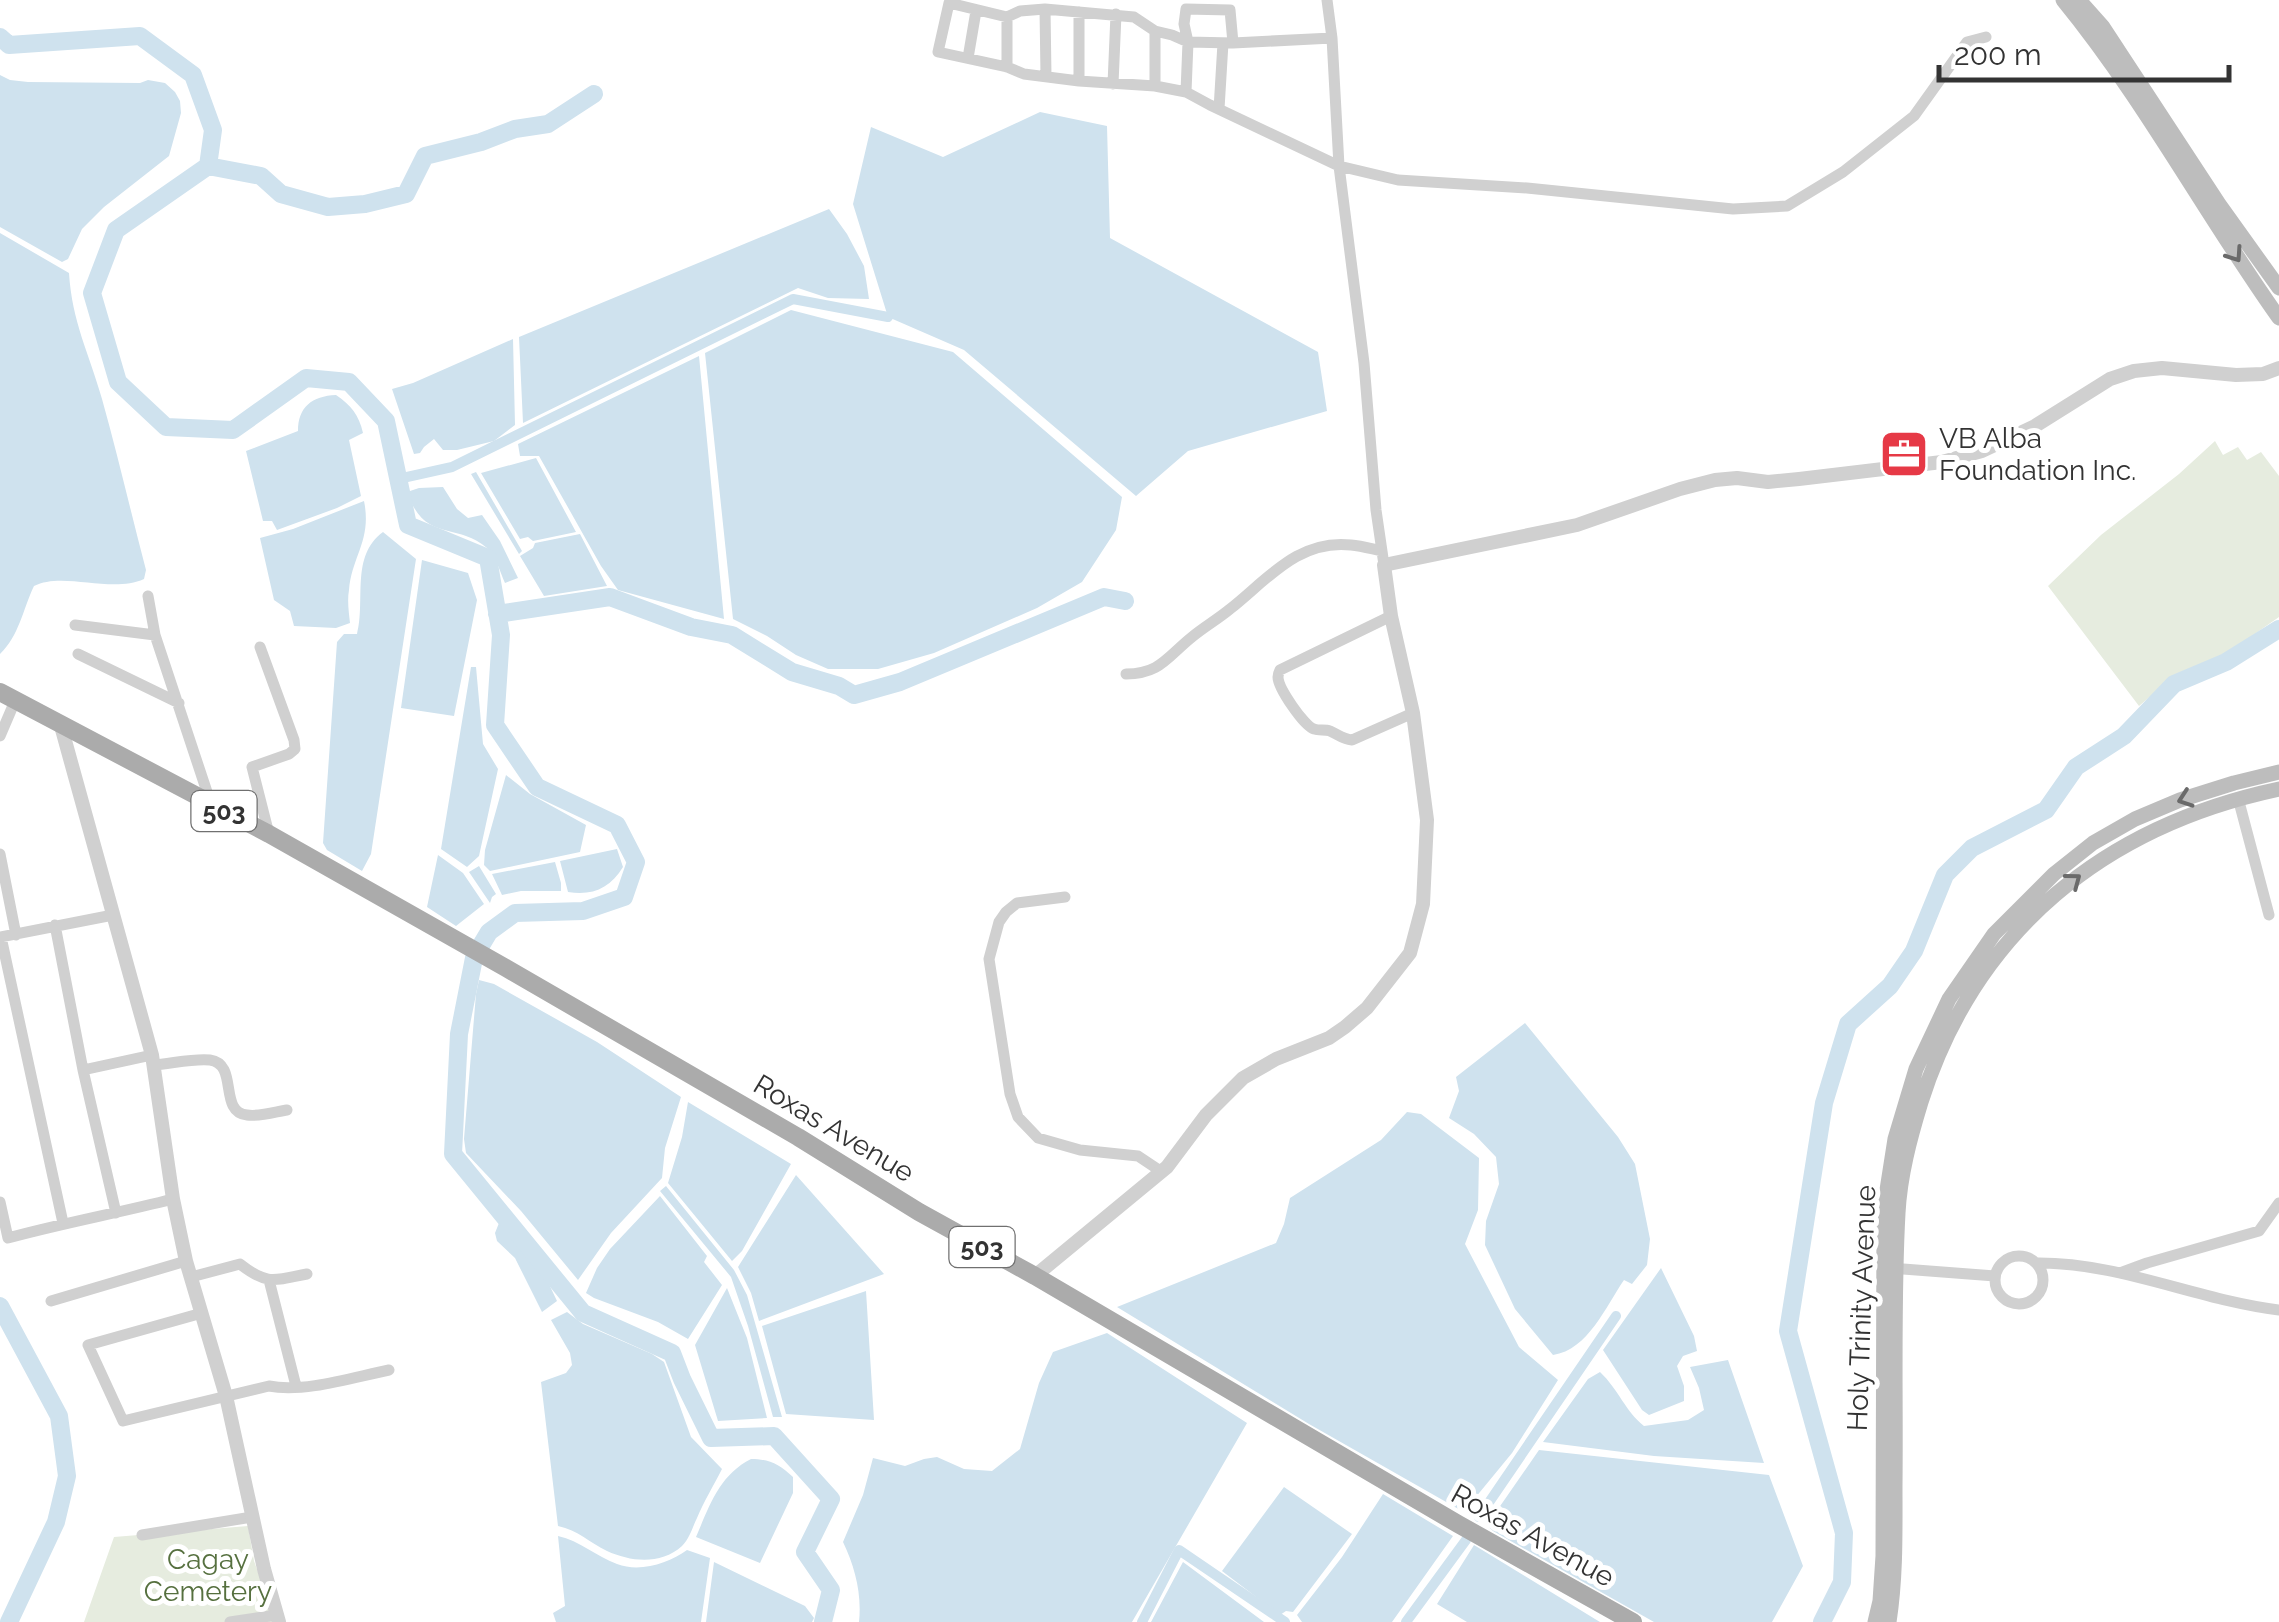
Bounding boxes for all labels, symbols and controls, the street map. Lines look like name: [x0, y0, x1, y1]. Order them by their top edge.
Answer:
scale bar: [1939, 20, 2229, 82]
text: 200 m: [1954, 37, 2042, 72]
one-way arrow: [2222, 244, 2241, 262]
place label: VB Alba Foundation Inc.: [1939, 422, 2136, 487]
office icon: VB Alba Foundation Inc.: [1878, 428, 1930, 480]
one-way arrow: [2178, 787, 2195, 807]
road number: 503: [192, 791, 256, 831]
one-way arrow: [2063, 874, 2081, 892]
street label: Roxas Avenue: [748, 1068, 920, 1189]
street label: Holy Trinity Avenue: [1841, 1184, 1882, 1432]
road number: 503: [950, 1227, 1014, 1267]
street label: Roxas Avenue: [1446, 1477, 1620, 1594]
park label: Cagay Cemetery: [144, 1543, 272, 1608]

